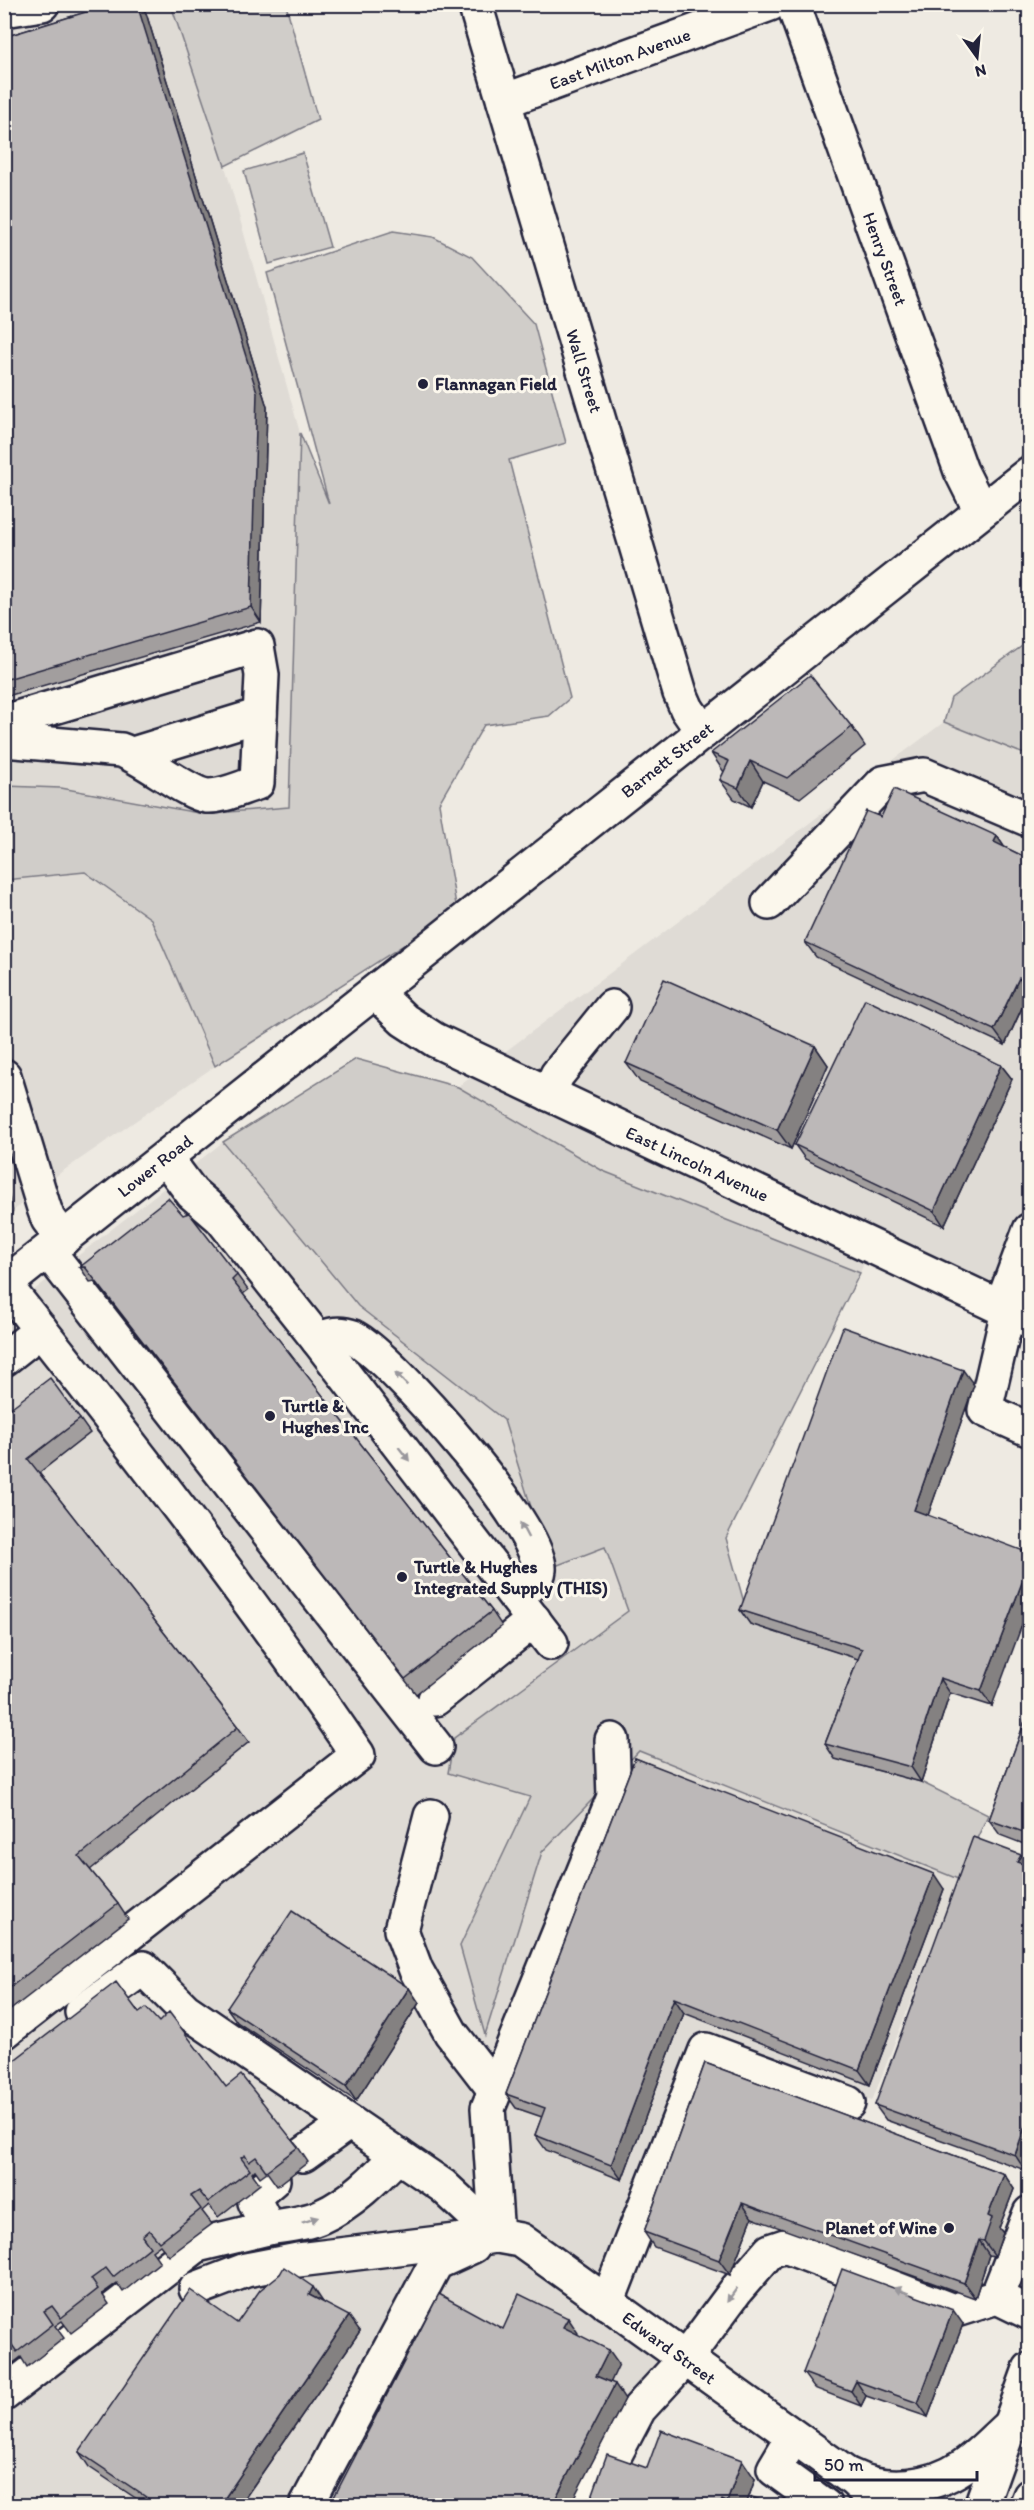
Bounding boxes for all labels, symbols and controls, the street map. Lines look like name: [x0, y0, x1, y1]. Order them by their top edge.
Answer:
street label: East Milton Avenue: [546, 23, 694, 95]
north arrow: [947, 27, 1007, 87]
text: N: [973, 60, 988, 82]
street label: Henry Street: [858, 209, 912, 309]
street label: Wall Street: [561, 327, 607, 416]
place label: Flannagan Field: [435, 373, 558, 395]
marker: Flannagan Field: [416, 377, 430, 391]
street label: Barnett Street: [616, 717, 718, 803]
street label: East Lincoln Avenue: [622, 1121, 772, 1207]
street label: Lower Road: [113, 1130, 197, 1202]
one-way arrow: [395, 1373, 409, 1387]
place label: Turtle & Hughes Inc: [281, 1395, 369, 1438]
marker: Turtle & Hughes Inc: [263, 1409, 277, 1423]
one-way arrow: [397, 1446, 409, 1461]
one-way arrow: [519, 1522, 528, 1539]
place label: Turtle & Hughes Integrated Supply (THIS): [413, 1556, 608, 1599]
marker: Turtle & Hughes Integrated Supply (THIS): [395, 1570, 409, 1584]
one-way arrow: [301, 2215, 319, 2224]
place label: Planet of Wine: [825, 2217, 937, 2239]
marker: Planet of Wine: [942, 2221, 956, 2235]
one-way arrow: [893, 2285, 911, 2295]
one-way arrow: [726, 2287, 738, 2303]
street label: Edward Street: [618, 2307, 720, 2390]
scale bar: [815, 2444, 977, 2482]
text: 50 m: [824, 2454, 864, 2476]

